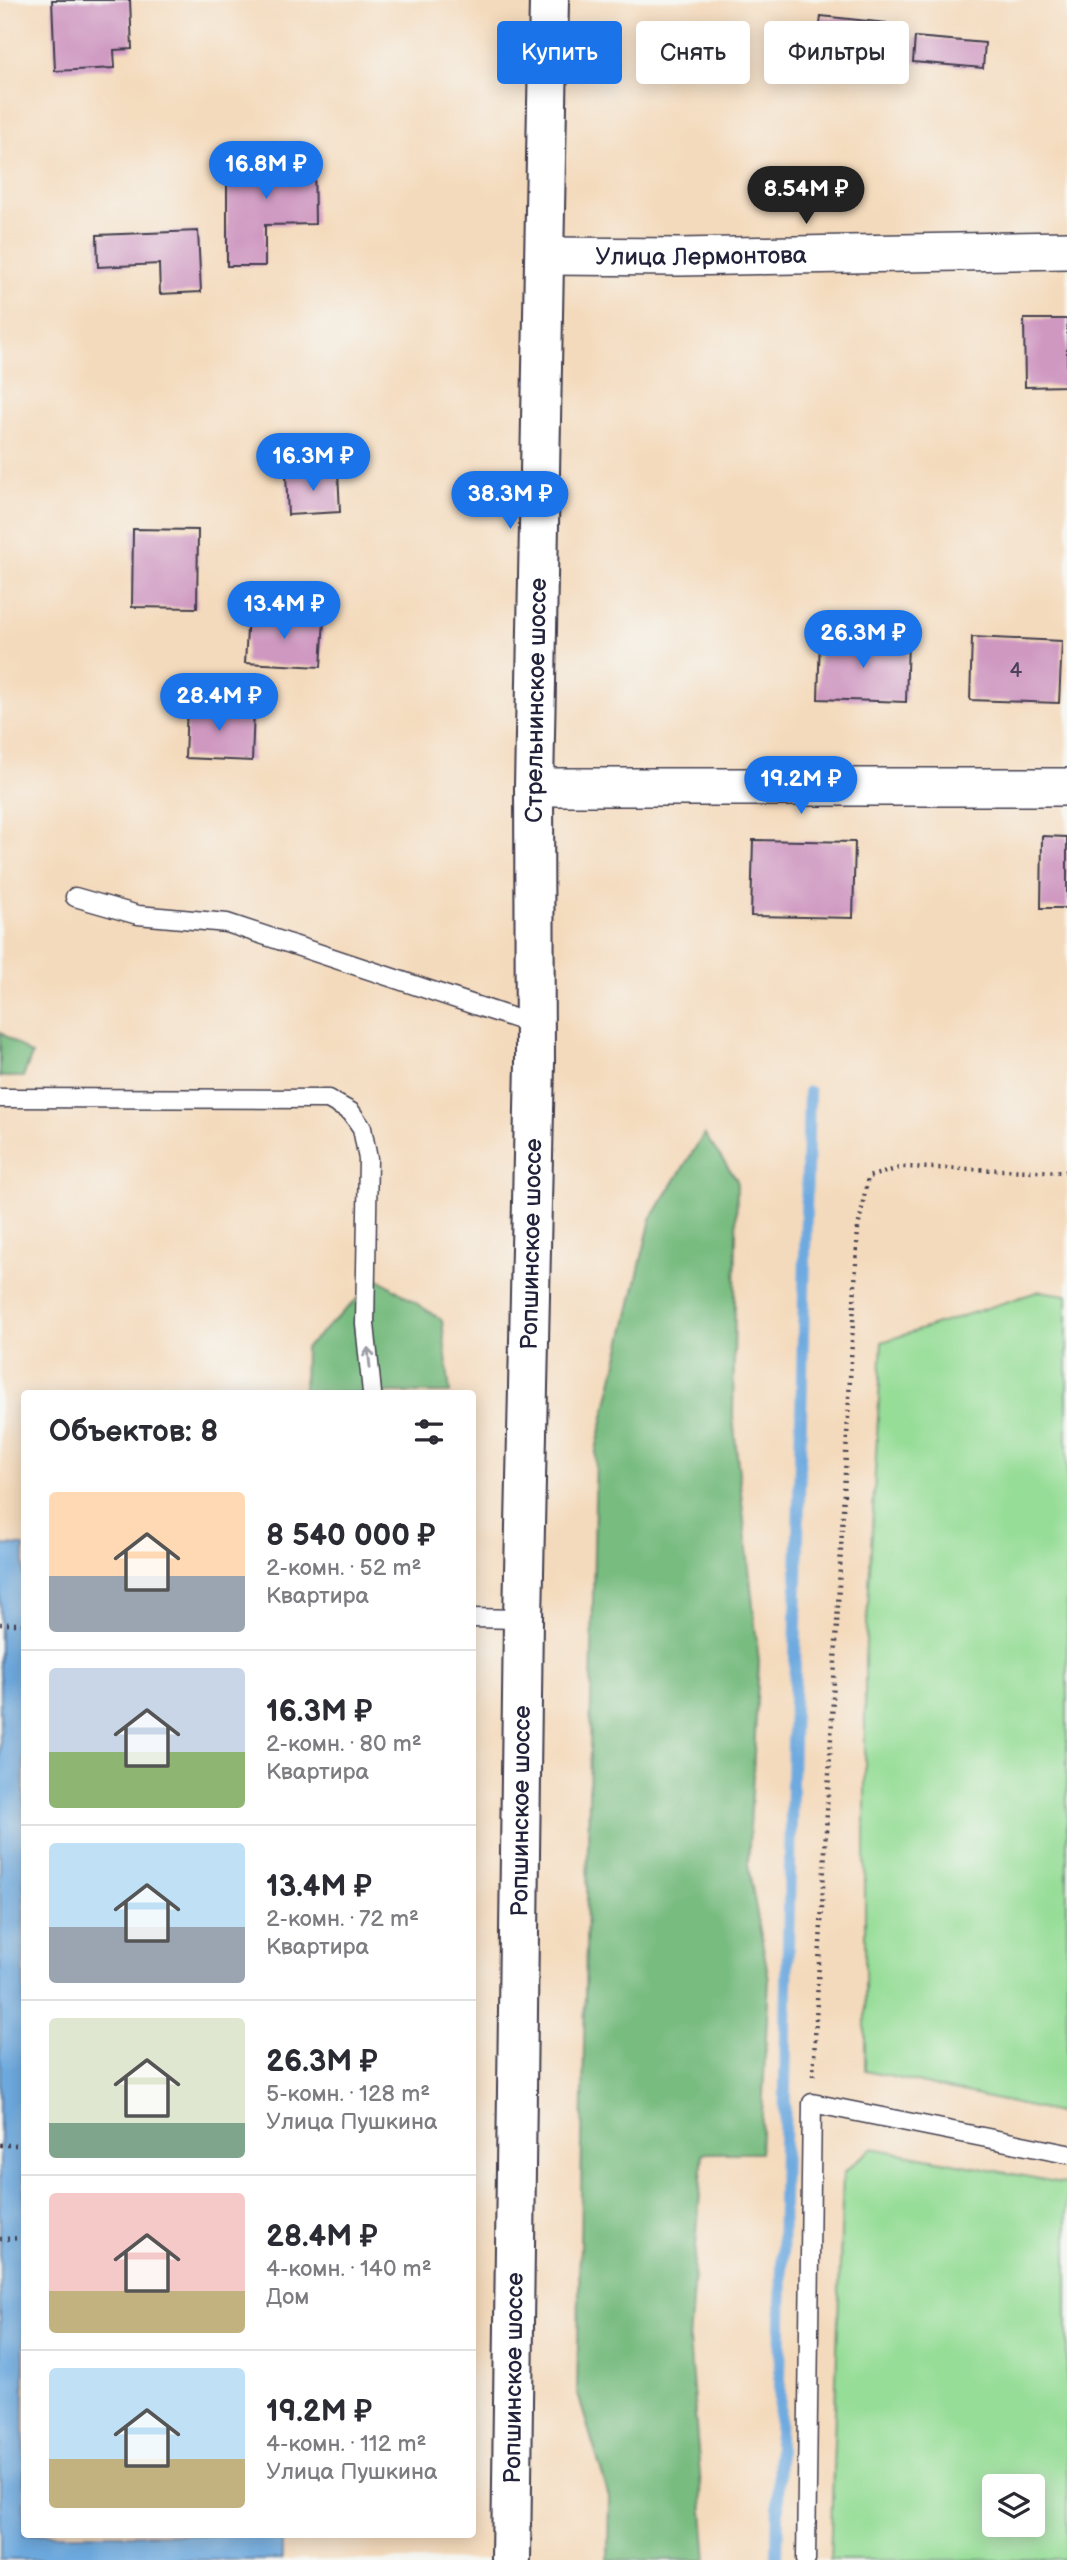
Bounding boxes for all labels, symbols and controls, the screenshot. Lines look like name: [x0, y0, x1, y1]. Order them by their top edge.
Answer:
chip: Купить: [497, 21, 622, 84]
chip: Снять: [636, 21, 750, 84]
chip: Фильтры: [764, 21, 909, 84]
pin: 16.8M ₽: [201, 142, 331, 201]
text: 16.8M ₽: [225, 150, 307, 178]
pin: 8.54M ₽: [741, 166, 871, 226]
text: 8.54M ₽: [763, 175, 849, 203]
street label: Улица Лермонтова: [595, 241, 807, 272]
pin: 16.3M ₽: [248, 434, 378, 493]
text: 16.3M ₽: [272, 442, 354, 470]
pin: 38.3M ₽: [445, 472, 575, 531]
text: 38.3M ₽: [467, 480, 553, 508]
street label: Стрельнинское шоссе: [520, 577, 553, 823]
pin: 13.4M ₽: [219, 582, 349, 641]
text: 13.4M ₽: [243, 590, 325, 618]
pin: 26.3M ₽: [798, 610, 928, 670]
text: 26.3M ₽: [820, 619, 906, 647]
house number: 4: [1010, 658, 1023, 683]
pin: 28.4M ₽: [154, 674, 284, 733]
text: 28.4M ₽: [176, 682, 262, 710]
pin: 19.2M ₽: [736, 756, 866, 816]
text: 19.2M ₽: [760, 765, 842, 793]
street label: Ропшинское шоссе: [515, 1138, 548, 1350]
one-way arrow: [362, 1347, 375, 1370]
icon: filters: [410, 1413, 448, 1451]
text: Объектов: 8: [49, 1414, 218, 1450]
text: 8 540 000 ₽: [266, 1518, 436, 1554]
icon: home: [105, 1520, 189, 1604]
text: 2-комн. · 52 m²: [266, 1554, 421, 1582]
text: Квартира: [266, 1582, 369, 1610]
text: 16.3M ₽: [266, 1694, 372, 1730]
icon: home: [105, 1696, 189, 1780]
street label: Ропшинское шоссе: [505, 1705, 537, 1917]
text: 2-комн. · 80 m²: [266, 1730, 422, 1758]
text: Квартира: [266, 1758, 369, 1786]
text: 13.4M ₽: [266, 1869, 372, 1905]
icon: home: [105, 1871, 189, 1955]
text: 2-комн. · 72 m²: [266, 1905, 419, 1933]
text: Квартира: [266, 1933, 369, 1961]
text: 26.3M ₽: [266, 2044, 378, 2080]
icon: home: [105, 2046, 189, 2130]
text: 5-комн. · 128 m²: [266, 2080, 430, 2108]
text: Улица Пушкина: [266, 2108, 438, 2136]
text: 28.4M ₽: [266, 2219, 378, 2255]
icon: home: [105, 2221, 189, 2305]
text: 4-комн. · 140 m²: [266, 2255, 432, 2283]
street label: Ропшинское шоссе: [498, 2272, 530, 2484]
text: Дом: [266, 2283, 309, 2311]
text: 19.2M ₽: [266, 2394, 372, 2430]
icon: home: [105, 2396, 189, 2480]
text: 4-комн. · 112 m²: [266, 2430, 427, 2458]
text: Улица Пушкина: [266, 2458, 438, 2486]
map controls: [982, 2474, 1045, 2537]
button: layers: [982, 2474, 1045, 2537]

